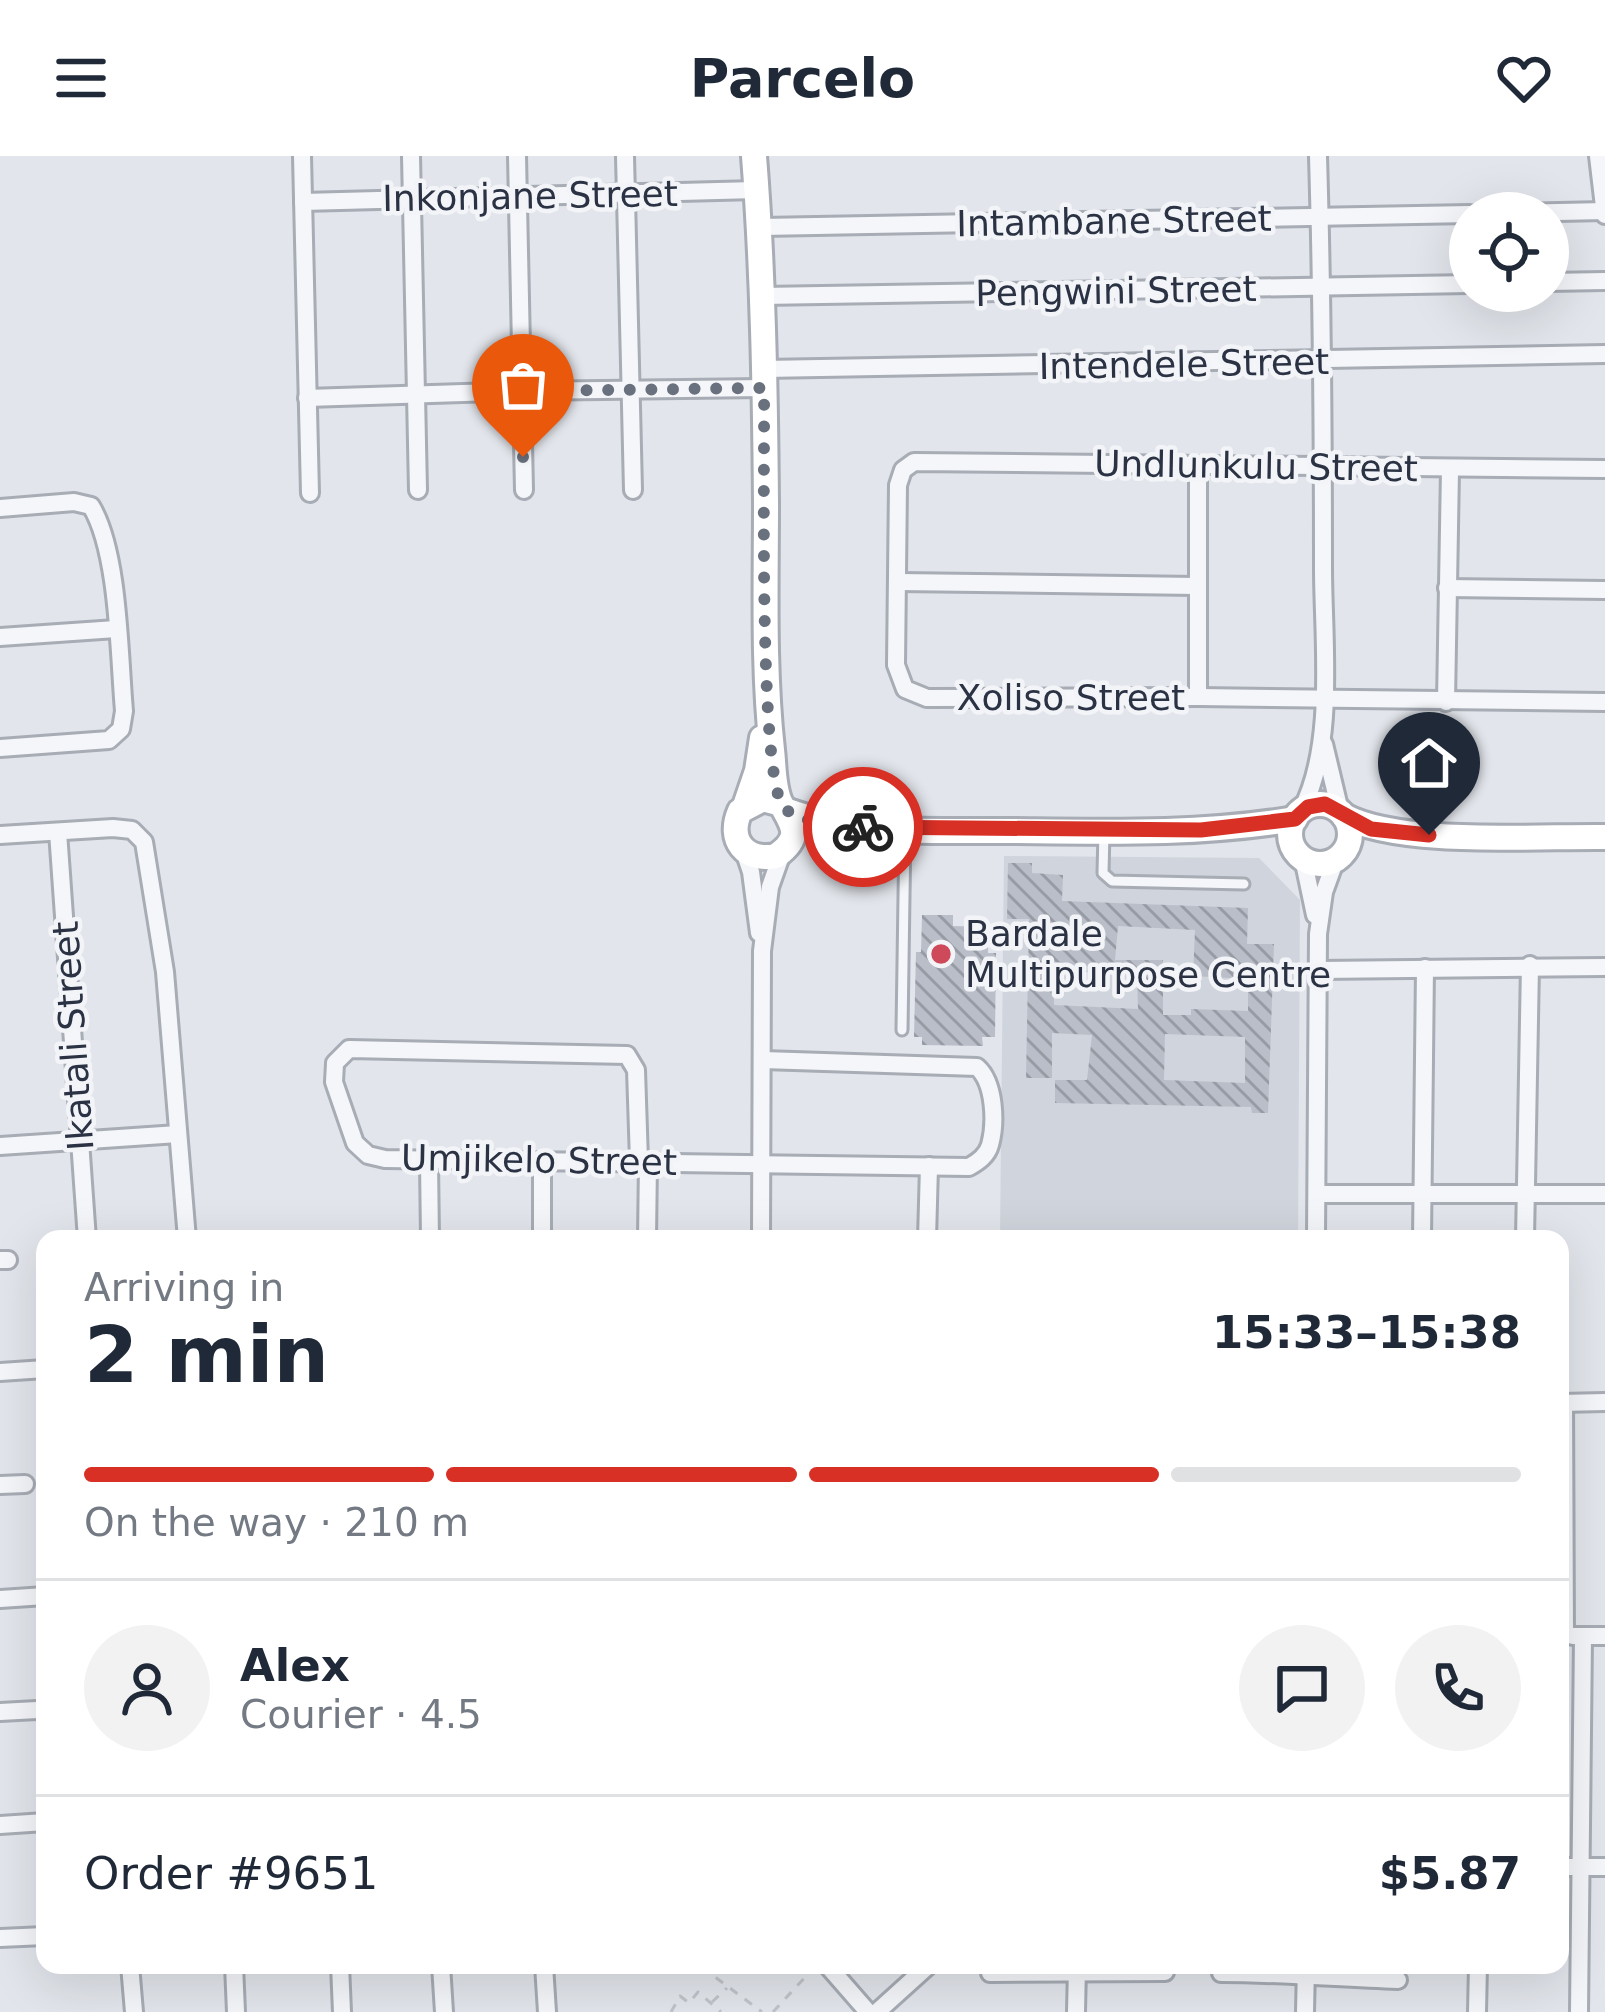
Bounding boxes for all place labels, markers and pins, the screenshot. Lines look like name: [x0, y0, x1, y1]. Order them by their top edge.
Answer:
pin: [472, 334, 574, 457]
pin: [1378, 712, 1480, 835]
place label: Bardale Multipurpose Centre: [965, 913, 1331, 995]
marker: Bardale Multipurpose Centre: [928, 941, 954, 967]

